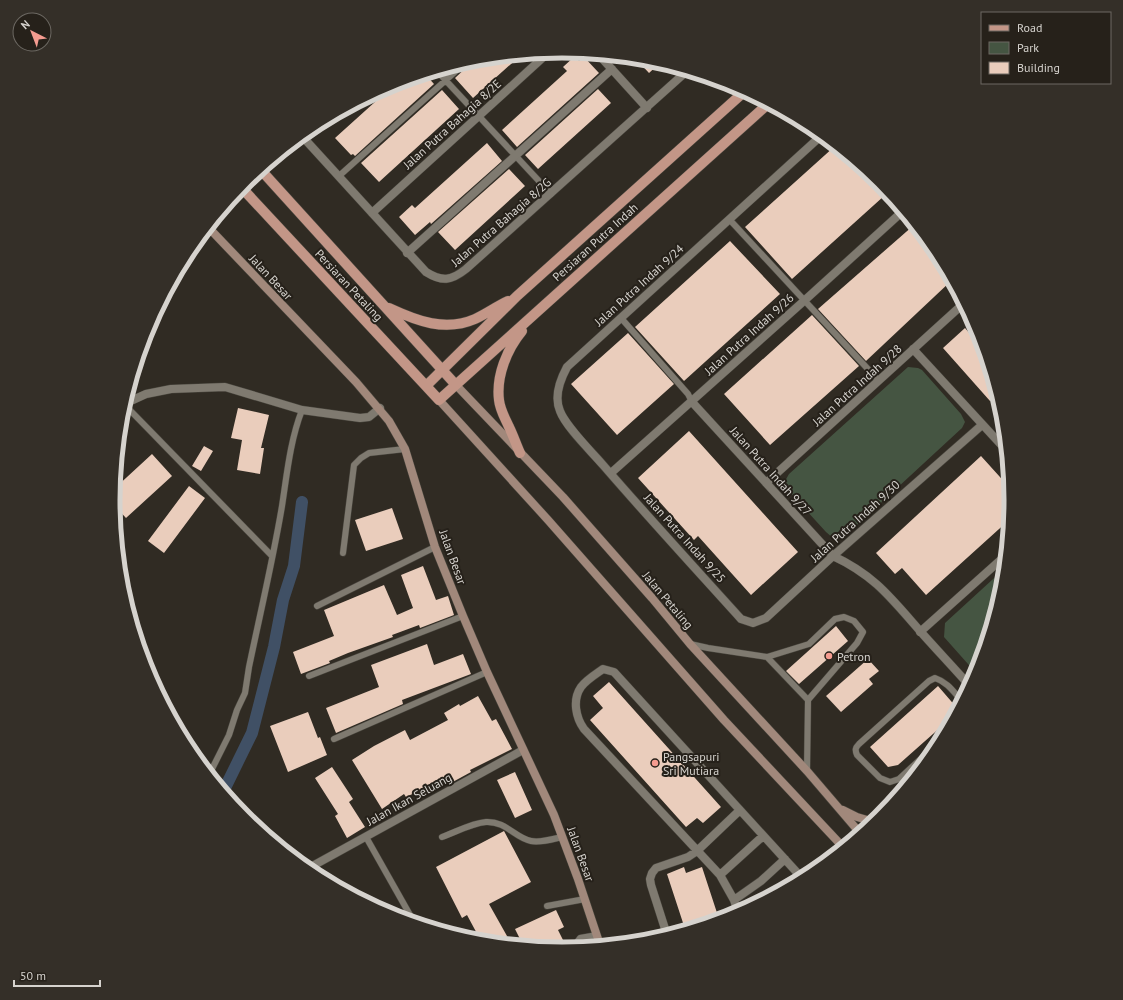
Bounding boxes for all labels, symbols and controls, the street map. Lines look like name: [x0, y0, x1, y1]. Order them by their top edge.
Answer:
north arrow: [12, 12, 52, 52]
legend: [981, 12, 1111, 84]
text: N: [18, 17, 33, 32]
text: Road: [1017, 20, 1042, 35]
text: Park: [1017, 40, 1039, 55]
text: Building: [1017, 60, 1060, 75]
street label: Jalan Putra Bahagia 8/2E: [399, 76, 504, 173]
street label: Jalan Putra Bahagia 8/2G: [447, 174, 554, 270]
street label: Persiaran Putra Indah: [549, 200, 641, 284]
street label: Jalan Putra Indah 9/24: [591, 241, 687, 330]
street label: Persiaran Petaling: [312, 246, 386, 324]
street label: Jalan Besar: [245, 250, 296, 303]
street label: Jalan Putra Indah 9/26: [701, 290, 797, 379]
street label: Jalan Putra Indah 9/28: [809, 341, 905, 430]
street label: Jalan Putra Indah 9/27: [726, 423, 815, 519]
street label: Jalan Putra Indah 9/30: [807, 477, 903, 566]
street label: Jalan Putra Indah 9/25: [640, 490, 729, 586]
street label: Jalan Besar: [436, 527, 470, 586]
street label: Jalan Petaling: [639, 567, 696, 632]
place label: Petron: [837, 649, 871, 664]
marker: Petron: [824, 651, 834, 661]
place label: Pangsapuri Sri Mutiara: [663, 749, 720, 778]
marker: Pangsapuri Sri Mutiara: [650, 758, 660, 768]
street label: Jalan Ikan Seluang: [363, 769, 454, 829]
street label: Jalan Besar: [564, 824, 598, 883]
scale bar: [14, 962, 100, 988]
text: 50 m: [20, 968, 46, 983]

